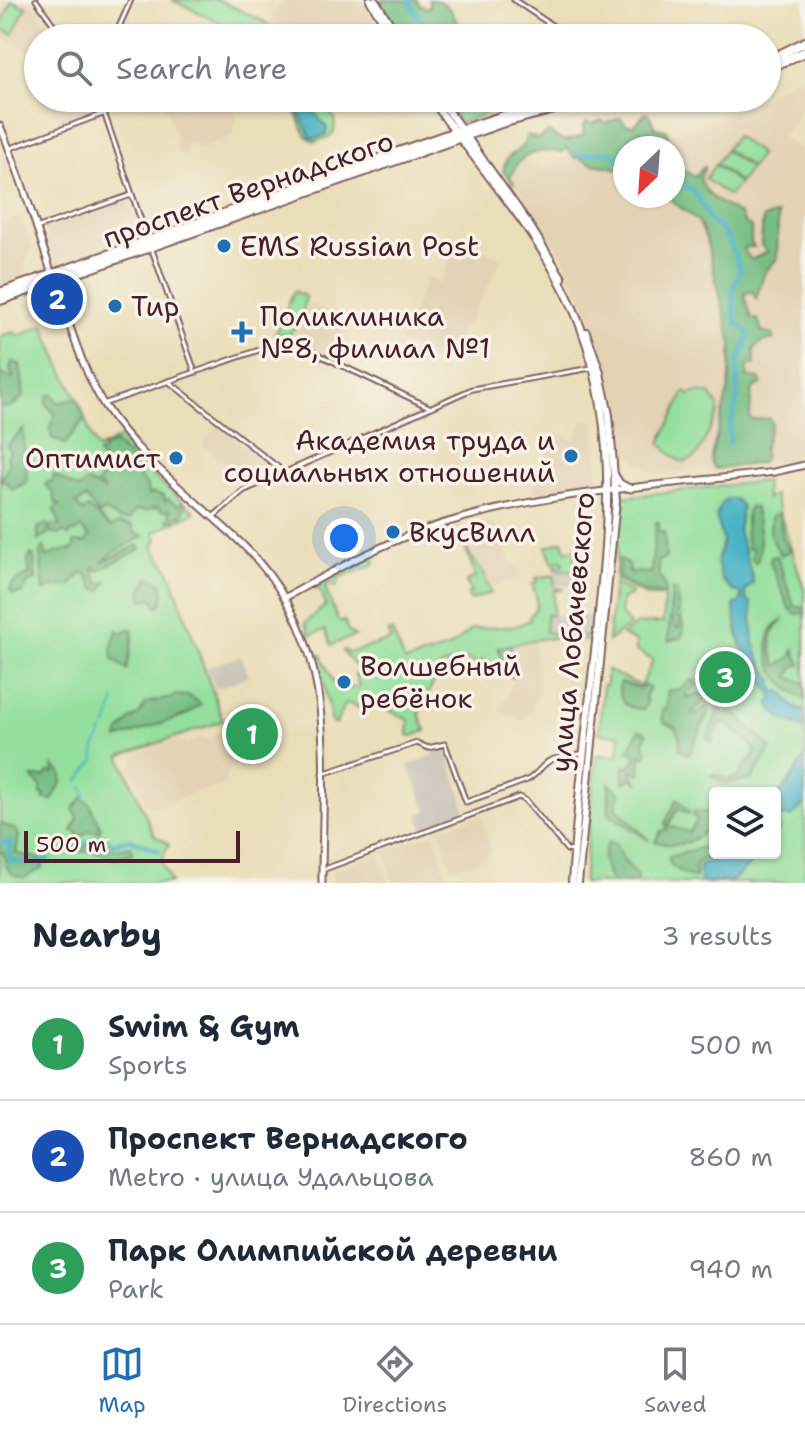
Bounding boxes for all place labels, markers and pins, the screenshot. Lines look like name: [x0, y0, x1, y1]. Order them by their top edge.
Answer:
place label: EMS Russian Post: [240, 227, 479, 265]
marker: EMS Russian Post: [215, 237, 233, 255]
pin: 2: [31, 269, 83, 329]
place label: Тир: [131, 287, 180, 325]
marker: Тир: [106, 297, 124, 315]
place label: Поликлиника №8, филиал №1: [260, 297, 490, 367]
marker: Поликлиника №8, филиал №1: [231, 321, 253, 343]
place label: Академия труда и социальных отношений: [224, 421, 555, 491]
place label: Оптимист: [25, 439, 161, 477]
marker: Академия труда и социальных отношений: [562, 447, 580, 465]
marker: Оптимист: [167, 449, 185, 467]
place label: ВкусВилл: [409, 513, 536, 551]
marker: ВкусВилл: [384, 523, 402, 541]
place label: Волшебный ребёнок: [360, 647, 521, 717]
pin: 3: [699, 647, 751, 707]
marker: Волшебный ребёнок: [335, 673, 353, 691]
pin: 1: [226, 704, 278, 764]

